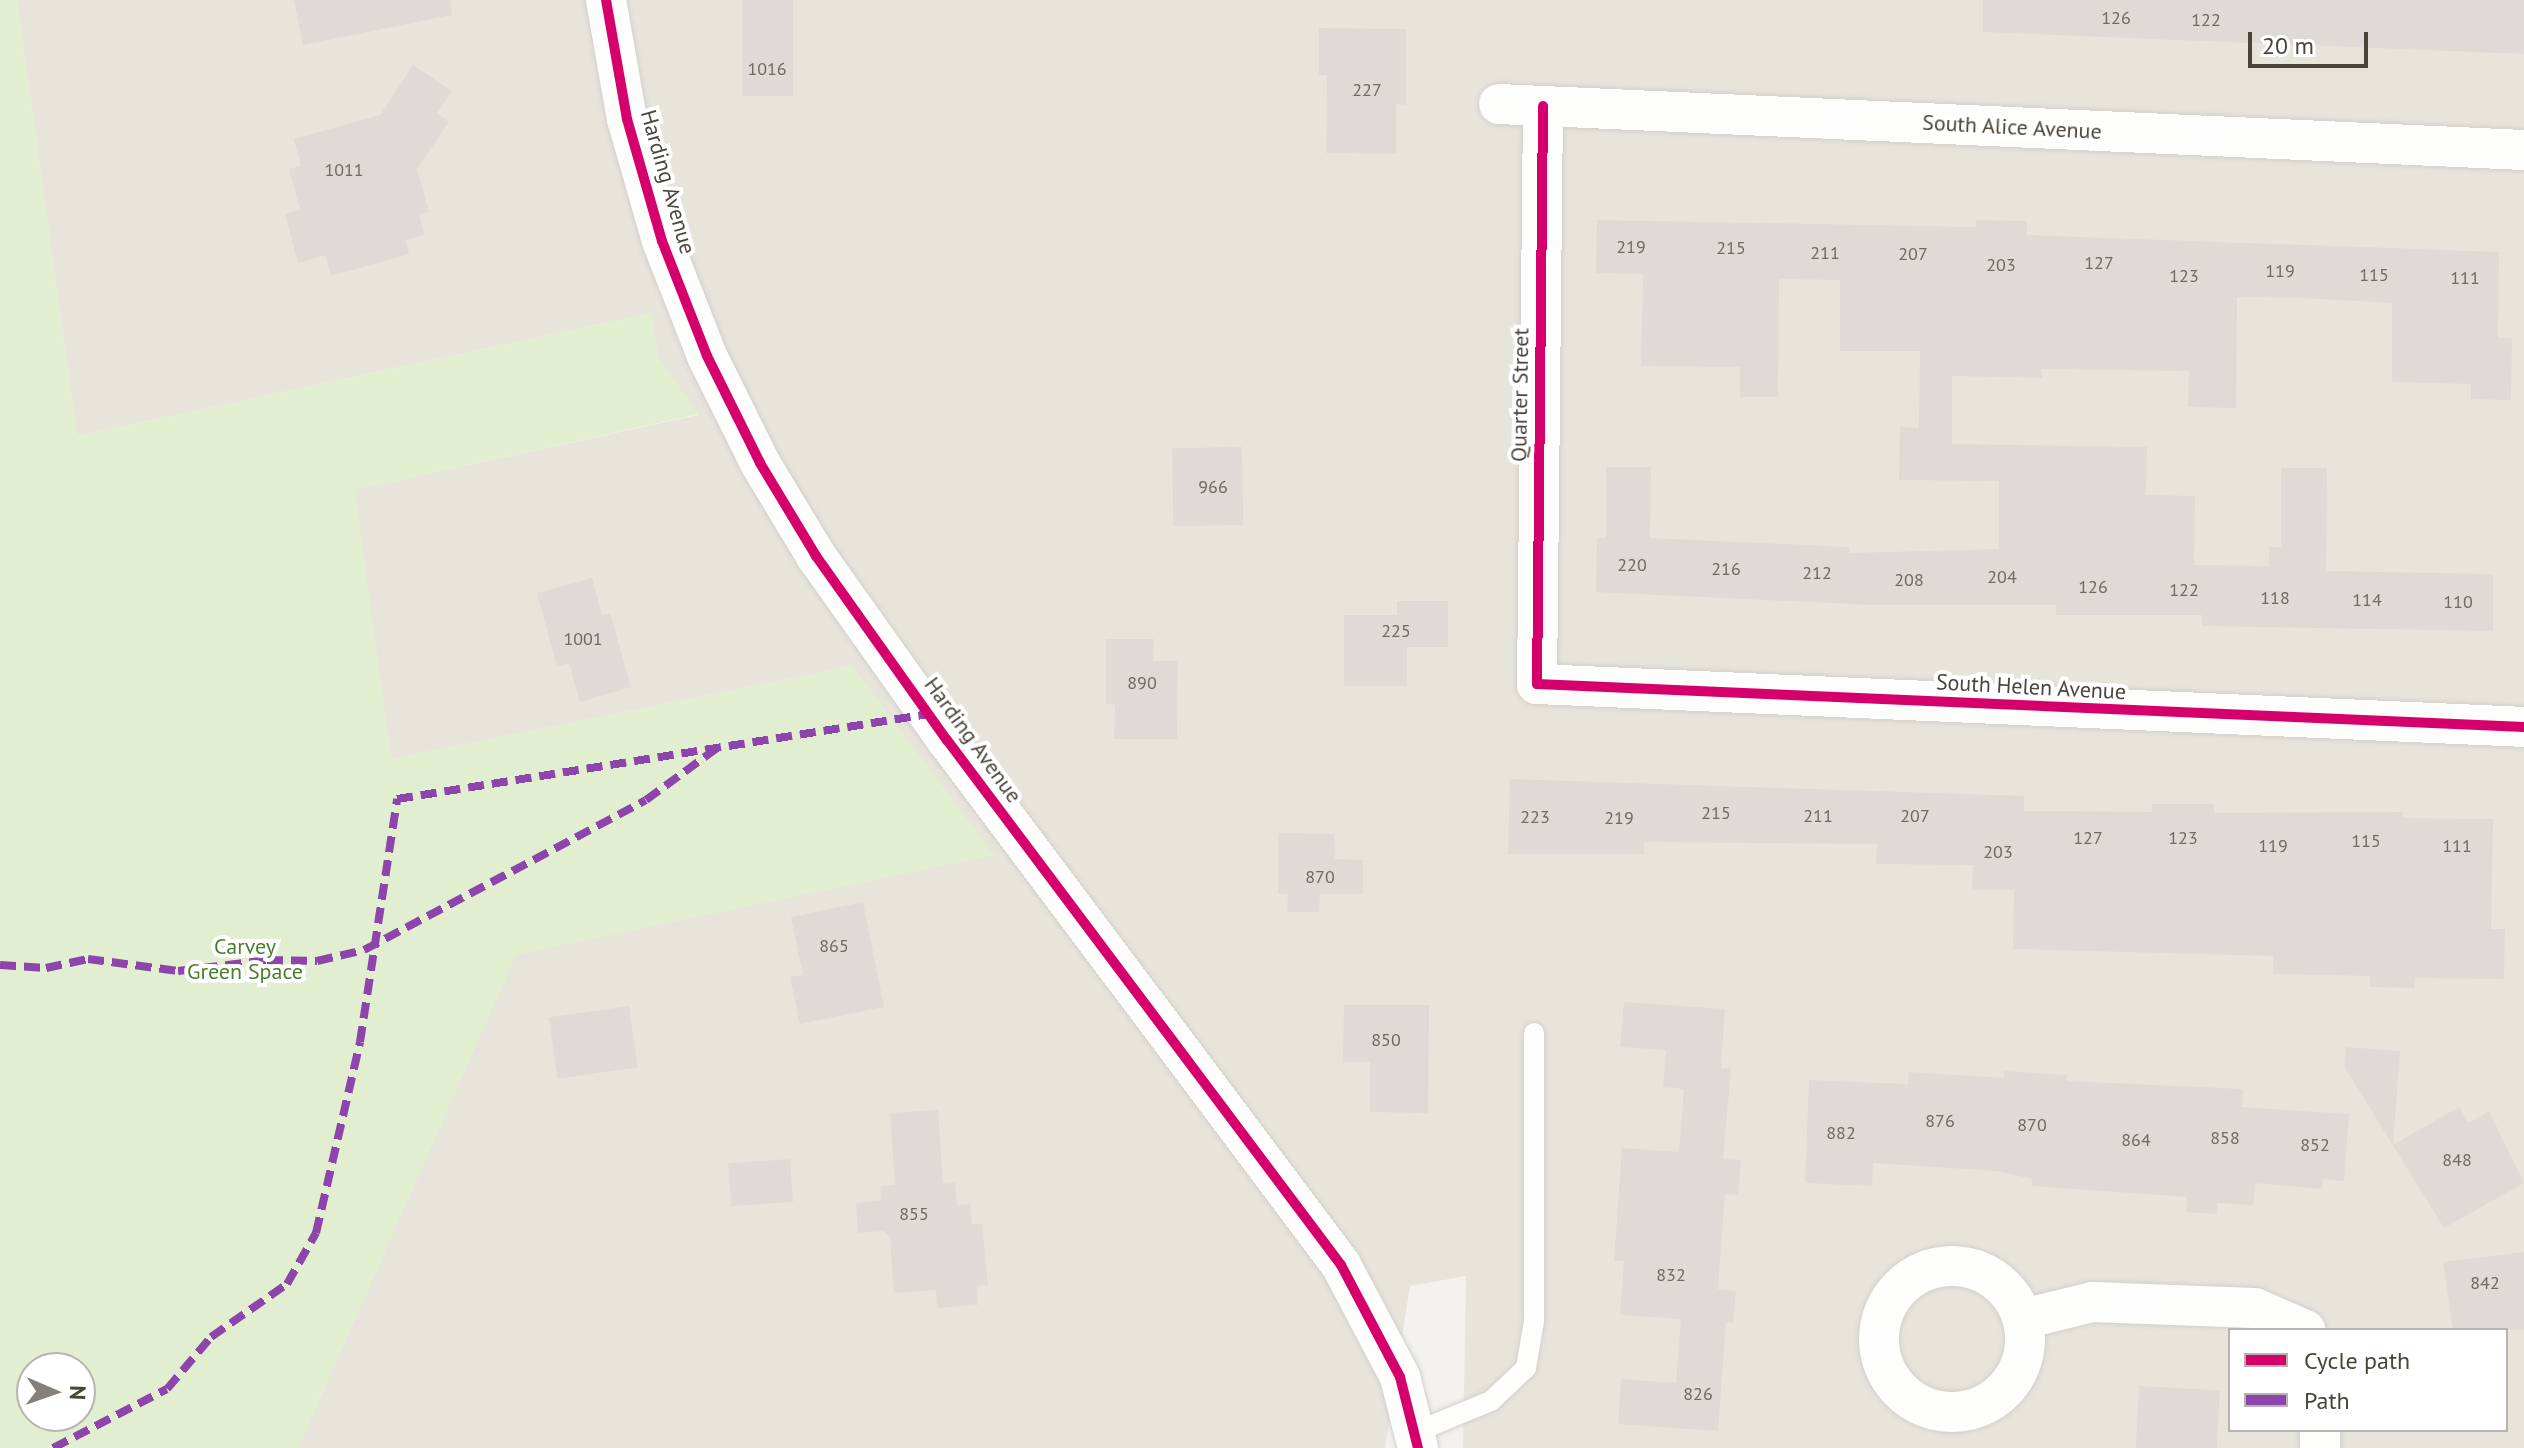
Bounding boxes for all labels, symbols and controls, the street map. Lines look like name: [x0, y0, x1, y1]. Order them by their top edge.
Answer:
house number: 126: [2101, 7, 2131, 29]
house number: 122: [2191, 9, 2221, 31]
scale bar: [2252, 16, 2372, 66]
text: 20 m: [2262, 30, 2314, 61]
house number: 1016: [747, 58, 787, 80]
house number: 227: [1352, 79, 1382, 101]
street label: Harding Avenue: [635, 107, 701, 257]
street label: South Alice Avenue: [1921, 109, 2103, 145]
house number: 1011: [324, 159, 364, 181]
house number: 219: [1616, 236, 1646, 258]
house number: 215: [1716, 237, 1746, 259]
house number: 211: [1810, 242, 1840, 264]
house number: 207: [1898, 243, 1928, 265]
house number: 127: [2084, 252, 2114, 274]
house number: 203: [1986, 254, 2016, 276]
house number: 119: [2265, 260, 2295, 282]
house number: 115: [2359, 264, 2389, 286]
house number: 123: [2169, 265, 2199, 287]
house number: 111: [2450, 267, 2480, 289]
street label: Quarter Street: [1506, 328, 1534, 462]
house number: 966: [1198, 476, 1228, 498]
house number: 220: [1617, 554, 1647, 576]
house number: 216: [1711, 558, 1741, 580]
house number: 212: [1802, 562, 1832, 584]
house number: 204: [1987, 566, 2017, 588]
house number: 208: [1894, 569, 1924, 591]
house number: 126: [2078, 576, 2108, 598]
house number: 122: [2169, 579, 2199, 601]
house number: 118: [2260, 587, 2290, 609]
house number: 114: [2352, 589, 2382, 611]
house number: 110: [2443, 591, 2473, 613]
house number: 225: [1381, 620, 1411, 642]
house number: 1001: [563, 628, 603, 650]
street label: South Helen Avenue: [1935, 669, 2127, 705]
street label: Harding Avenue: [918, 672, 1028, 808]
house number: 890: [1127, 672, 1157, 694]
house number: 215: [1701, 802, 1731, 824]
house number: 211: [1803, 805, 1833, 827]
house number: 207: [1900, 805, 1930, 827]
house number: 223: [1520, 806, 1550, 828]
house number: 219: [1604, 807, 1634, 829]
house number: 127: [2073, 827, 2103, 849]
house number: 123: [2168, 827, 2198, 849]
house number: 115: [2351, 830, 2381, 852]
house number: 119: [2258, 835, 2288, 857]
house number: 111: [2442, 835, 2472, 857]
house number: 203: [1983, 841, 2013, 863]
house number: 870: [1305, 866, 1335, 888]
park label: Carvey Green Space: [187, 933, 303, 984]
house number: 865: [819, 935, 849, 957]
house number: 850: [1371, 1029, 1401, 1051]
house number: 876: [1925, 1110, 1955, 1132]
house number: 870: [2017, 1114, 2047, 1136]
house number: 882: [1826, 1122, 1856, 1144]
house number: 858: [2210, 1127, 2240, 1149]
house number: 864: [2121, 1129, 2151, 1151]
house number: 852: [2300, 1134, 2330, 1156]
house number: 848: [2442, 1149, 2472, 1171]
house number: 855: [899, 1203, 929, 1225]
house number: 832: [1656, 1264, 1686, 1286]
house number: 842: [2470, 1272, 2500, 1294]
legend: [2228, 1328, 2508, 1432]
text: Cycle path: [2304, 1345, 2410, 1376]
north arrow: [16, 1352, 96, 1432]
house number: 826: [1683, 1383, 1713, 1405]
text: N: [64, 1385, 92, 1400]
text: Path: [2304, 1385, 2350, 1416]

